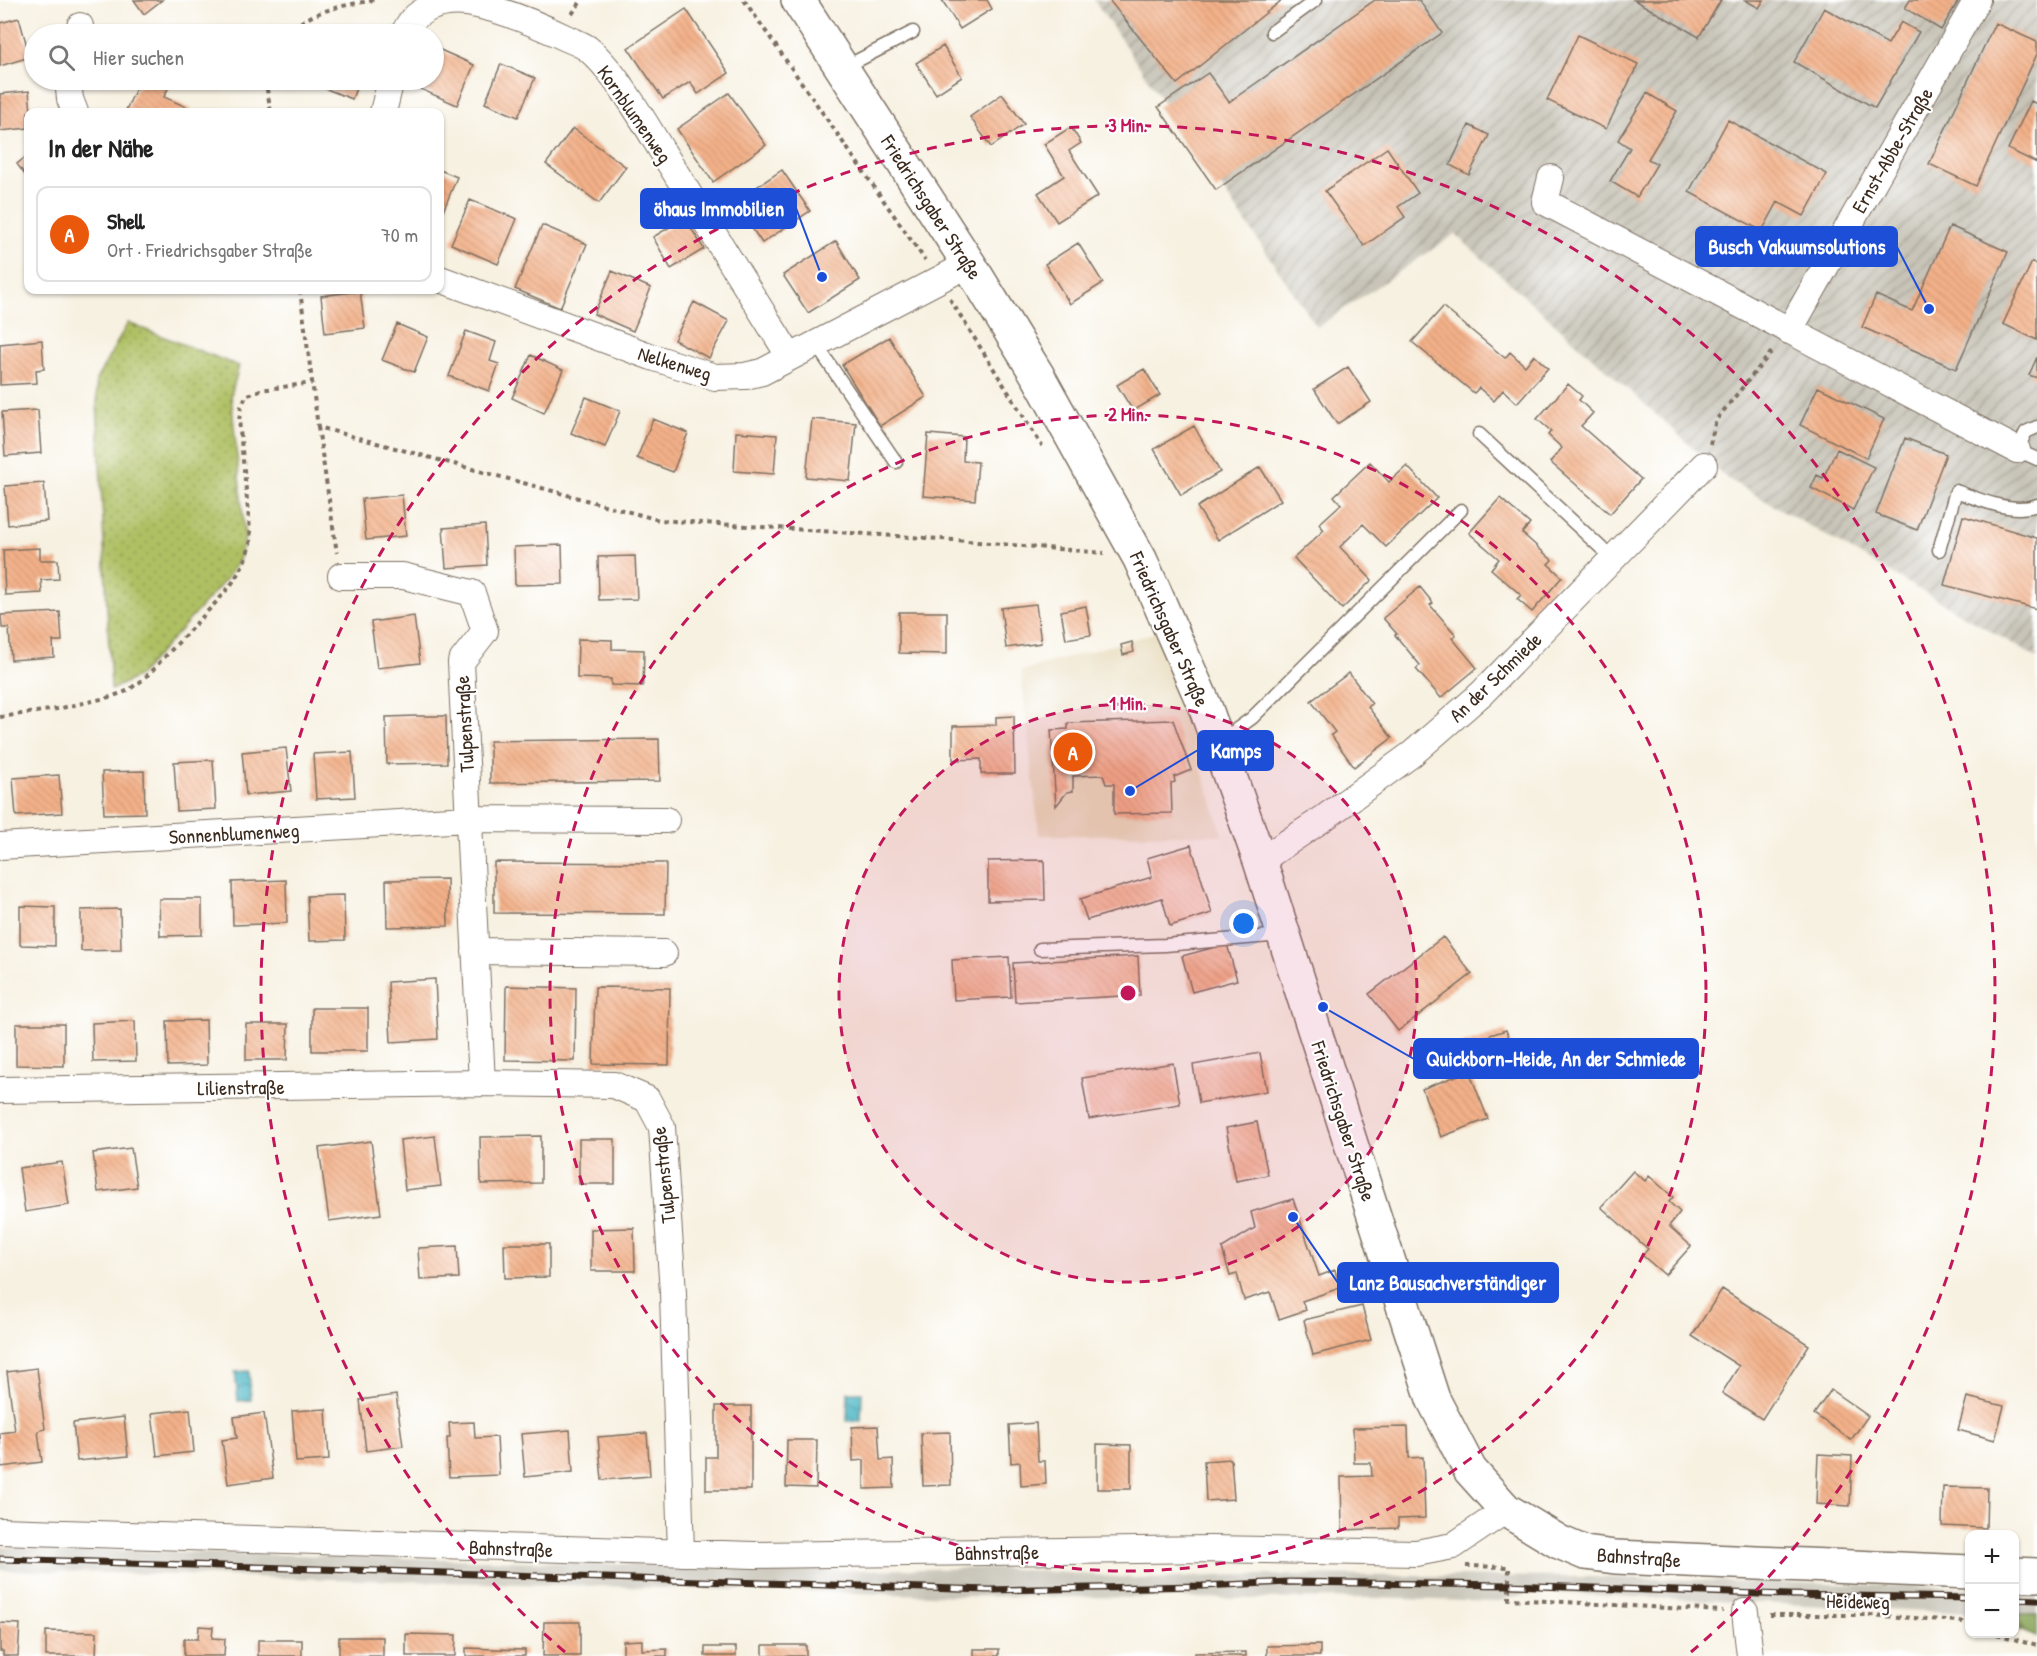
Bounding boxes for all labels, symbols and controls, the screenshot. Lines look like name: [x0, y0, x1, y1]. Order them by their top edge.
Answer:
search box: [24, 24, 444, 90]
icon: search: [45, 41, 78, 74]
text: Hier suchen: [93, 42, 184, 72]
street label: Kornblumenweg: [591, 60, 679, 168]
street label: Ernst-Abbe-Straße: [1845, 82, 1939, 218]
text: 3 Min.: [1109, 113, 1148, 138]
street label: Friedrichsgaber Straße: [875, 129, 989, 284]
text: In der Nähe: [48, 130, 154, 165]
callout: öhaus Immobilien: [641, 189, 796, 228]
text: öhaus Immobilien: [654, 194, 784, 223]
text: Shell: [107, 206, 145, 236]
text: A: [65, 221, 74, 248]
text: 70 m: [381, 221, 418, 248]
callout: Busch Vakuumsolutions: [1696, 227, 1897, 266]
text: Busch Vakuumsolutions: [1708, 232, 1886, 261]
text: Ort · Friedrichsgaber Straße: [107, 236, 313, 263]
street label: Nelkenweg: [635, 339, 715, 387]
text: 2 Min.: [1108, 402, 1148, 427]
street label: Friedrichsgaber Straße: [1123, 546, 1216, 711]
street label: An der Schmiede: [1443, 626, 1547, 728]
street label: Tulpenstraße: [448, 675, 480, 773]
text: 1 Min.: [1109, 691, 1147, 716]
pin: A: [1054, 730, 1092, 774]
callout: Kamps: [1198, 731, 1273, 770]
text: Kamps: [1211, 736, 1261, 766]
street label: Sonnenblumenweg: [168, 816, 300, 850]
your location: [1229, 909, 1258, 938]
centre of rings: [1118, 983, 1138, 1003]
street label: Friedrichsgaber Straße: [1305, 1037, 1383, 1205]
callout: Quickborn-Heide, An der Schmiede: [1414, 1039, 1698, 1078]
text: Quickborn-Heide, An der Schmiede: [1426, 1044, 1687, 1073]
street label: Lilienstraße: [197, 1073, 285, 1101]
street label: Tulpenstraße: [645, 1125, 681, 1225]
callout: Lanz Bausachverständiger: [1338, 1263, 1558, 1302]
text: Lanz Bausachverständiger: [1350, 1268, 1547, 1298]
map controls: [1965, 1530, 2019, 1638]
button: +: [1965, 1530, 2019, 1584]
street label: Bahnstraße: [469, 1533, 554, 1563]
street label: Bahnstraße: [955, 1538, 1039, 1566]
street label: Bahnstraße: [1596, 1541, 1682, 1573]
button: −: [1965, 1584, 2019, 1638]
street label: Heideweg: [1826, 1587, 1890, 1615]

